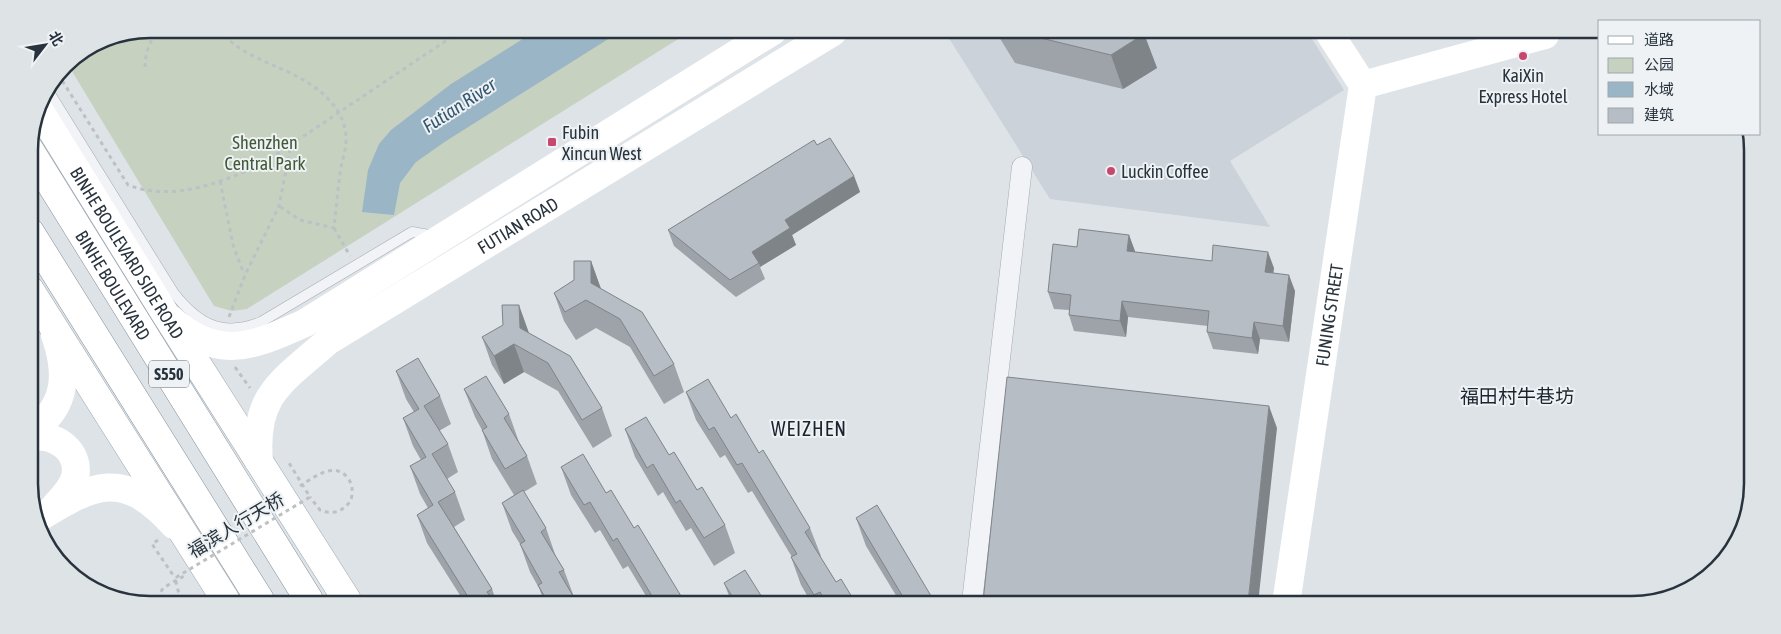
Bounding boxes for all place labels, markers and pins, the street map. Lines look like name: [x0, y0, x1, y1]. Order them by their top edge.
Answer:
marker: KaiXin Express Hotel: [1517, 50, 1529, 62]
place label: KaiXin Express Hotel: [1479, 65, 1568, 107]
place label: Fubin Xincun West: [562, 122, 642, 164]
marker: Fubin Xincun West: [546, 136, 558, 148]
place label: Luckin Coffee: [1121, 161, 1209, 182]
marker: Luckin Coffee: [1105, 165, 1117, 177]

